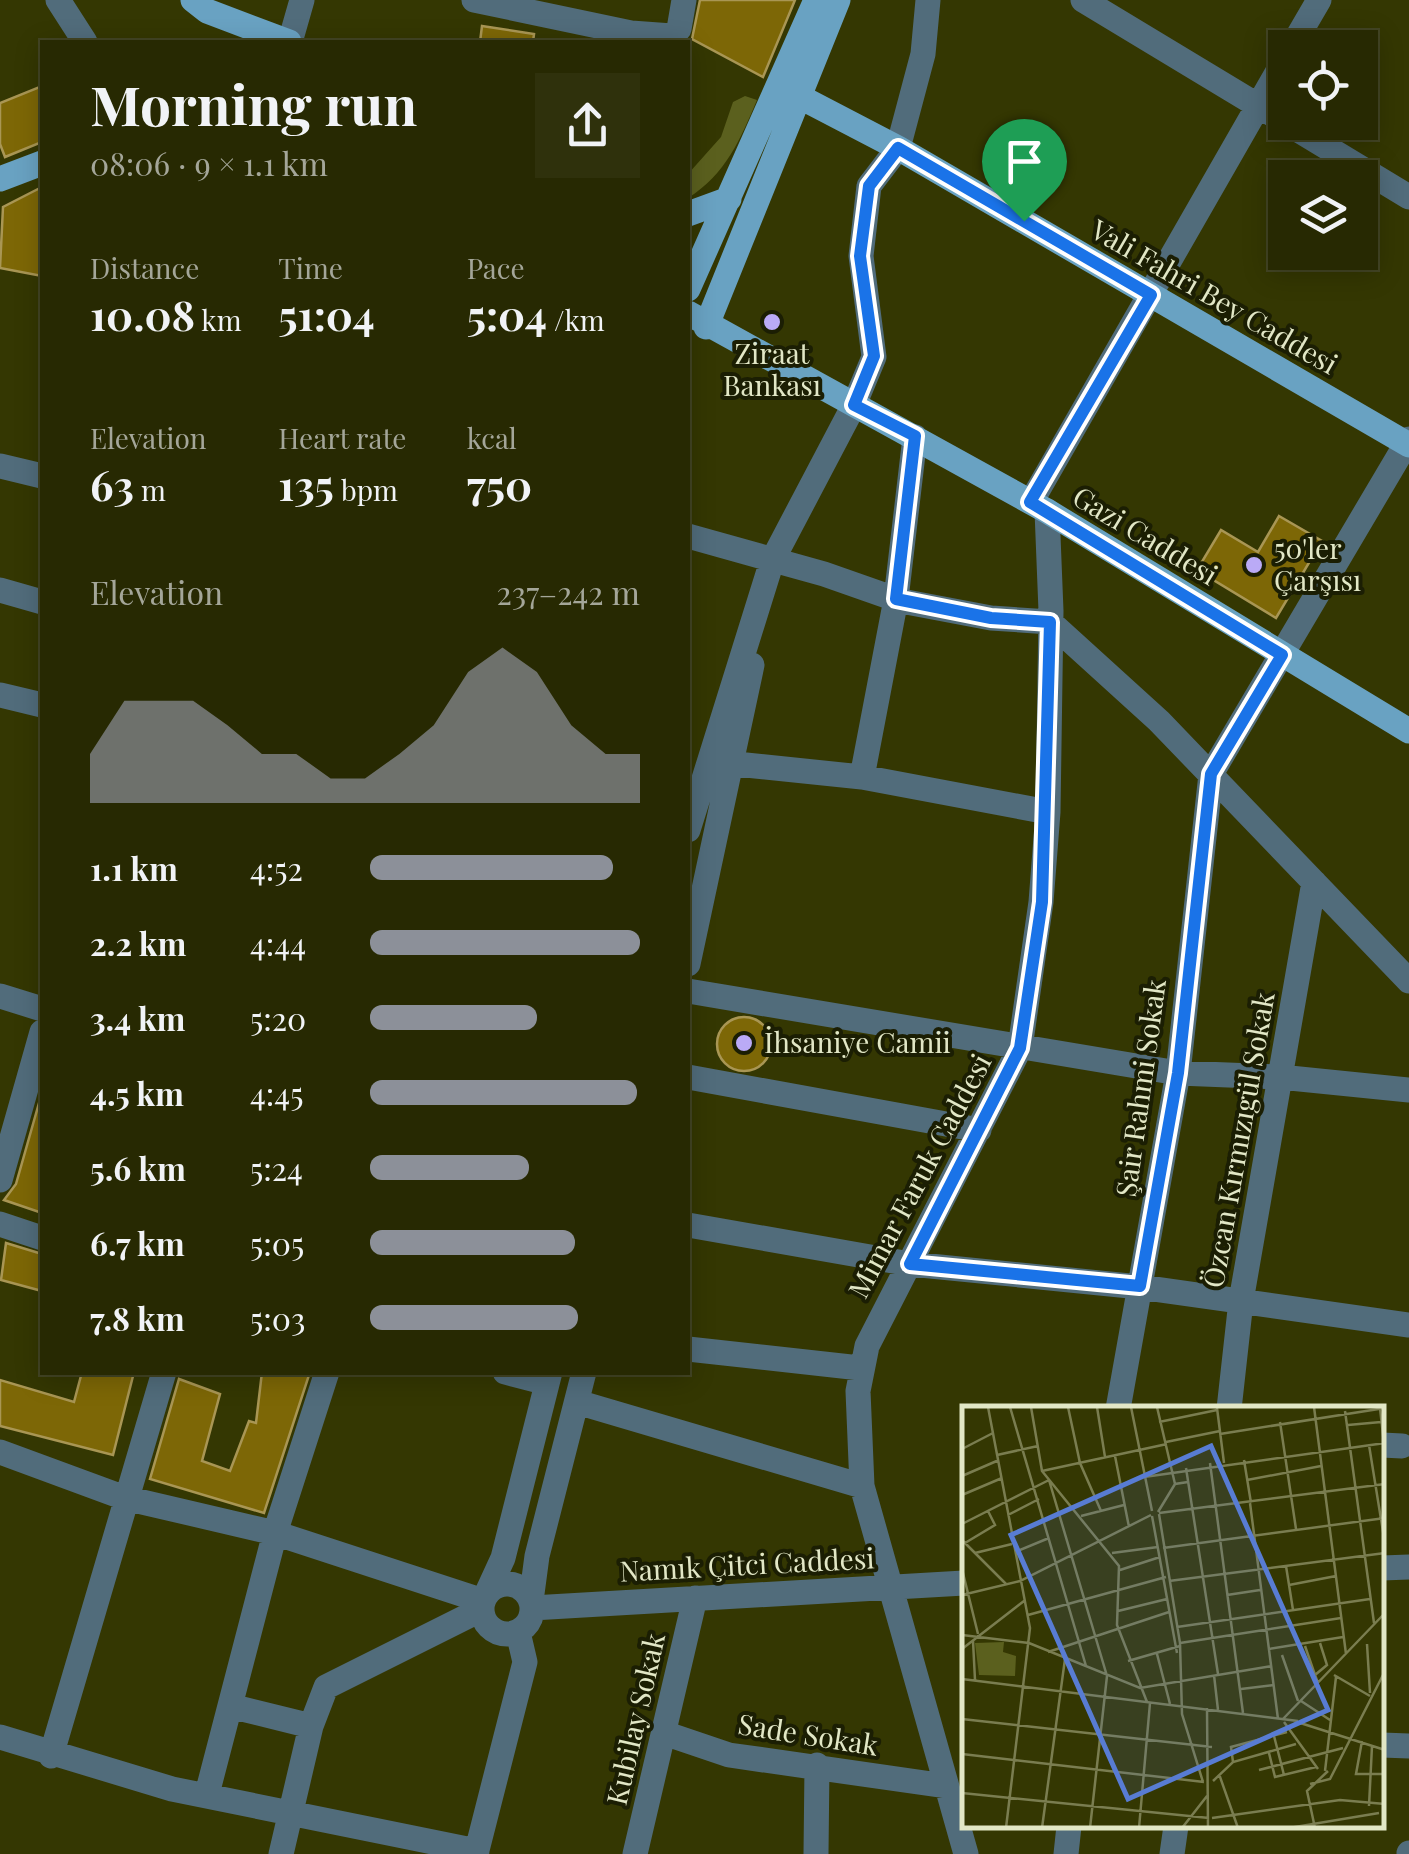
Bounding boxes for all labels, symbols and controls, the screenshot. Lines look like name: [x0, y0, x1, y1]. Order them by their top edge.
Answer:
map controls: [1268, 30, 1378, 270]
button: locate: [1268, 30, 1378, 140]
text: Morning run: [90, 66, 417, 140]
button: share: [535, 73, 640, 178]
pin: [982, 119, 1067, 222]
icon: arrive: [997, 134, 1052, 189]
text: 08:06 · 9 × 1.1 km: [90, 141, 328, 184]
button: layers: [1268, 160, 1378, 270]
street label: Vali Fahri Bey Caddesi: [1084, 209, 1345, 381]
text: Distance: [90, 249, 199, 286]
text: Time: [278, 249, 343, 286]
text: Pace: [467, 249, 525, 286]
text: 10.08: [90, 286, 195, 342]
text: 51:04: [278, 286, 375, 342]
text: 5:04: [467, 286, 547, 342]
text: km: [195, 301, 242, 338]
text: /km: [547, 301, 605, 338]
marker: Ziraat Bankası: [761, 311, 783, 333]
place label: Ziraat Bankası: [723, 334, 821, 403]
text: Elevation: [90, 419, 206, 456]
text: Heart rate: [278, 419, 407, 456]
text: kcal: [467, 419, 517, 456]
text: 63: [90, 456, 134, 512]
text: 135: [278, 456, 334, 512]
text: 750: [467, 456, 532, 512]
text: m: [134, 471, 166, 508]
text: bpm: [334, 471, 398, 508]
street label: Gazi Caddesi: [1067, 477, 1225, 592]
place label: 50'ler Çarşısı: [1274, 529, 1361, 598]
marker: 50'ler Çarşısı: [1243, 554, 1265, 576]
text: Elevation: [90, 570, 223, 613]
text: 237–242 m: [497, 570, 640, 613]
text: 1.1 km: [90, 846, 178, 889]
text: 4:52: [250, 846, 303, 889]
text: 2.2 km: [90, 921, 187, 964]
text: 4:44: [250, 921, 306, 964]
street label: Şair Rahmi Sokak: [1106, 976, 1173, 1199]
street label: Özcan Kırmızıgül Sokak: [1193, 988, 1282, 1290]
text: 3.4 km: [90, 996, 186, 1039]
text: 5:20: [250, 996, 306, 1039]
place label: İhsaniye Camii: [764, 1023, 951, 1060]
marker: İhsaniye Camii: [733, 1032, 755, 1054]
street label: Mimar Faruk Caddesi: [839, 1047, 999, 1304]
text: 4.5 km: [90, 1071, 184, 1114]
text: 4:45: [250, 1071, 303, 1114]
text: 5.6 km: [90, 1146, 186, 1189]
text: 5:24: [250, 1146, 303, 1189]
text: 6.7 km: [90, 1221, 185, 1264]
text: 5:05: [250, 1221, 304, 1264]
text: 7.8 km: [90, 1296, 185, 1339]
text: 5:03: [250, 1296, 305, 1339]
inset map: [962, 1406, 1384, 1829]
street label: Namık Çitci Caddesi: [619, 1538, 875, 1589]
street label: Kubilay Sokak: [597, 1628, 672, 1808]
street label: Sade Sokak: [736, 1704, 881, 1763]

